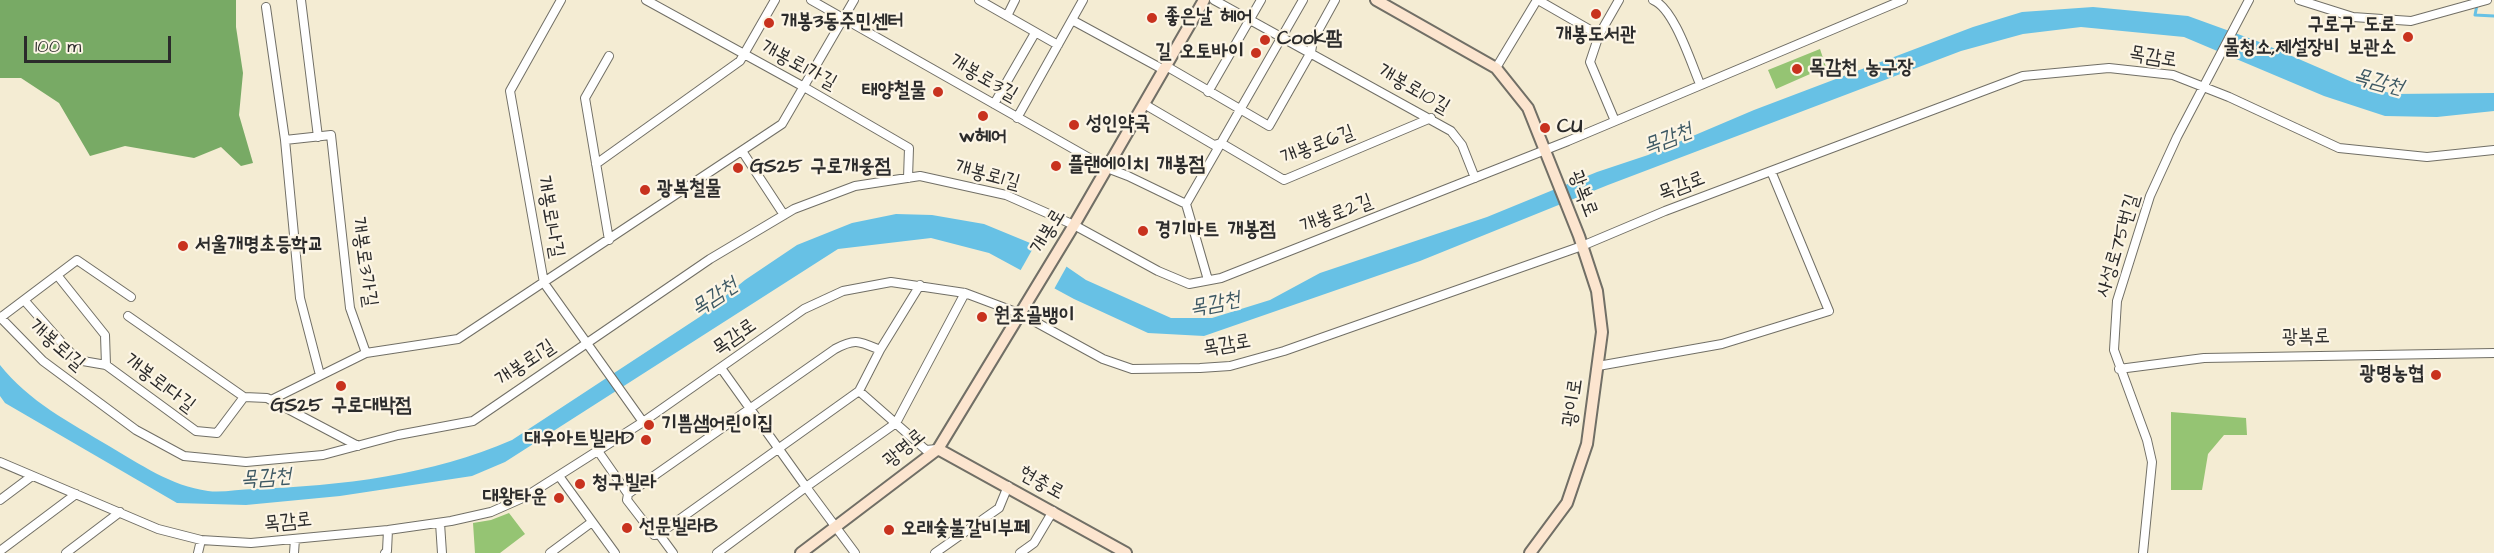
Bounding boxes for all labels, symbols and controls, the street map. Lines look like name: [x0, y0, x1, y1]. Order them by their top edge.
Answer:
place label: 좋은날 헤어: [1164, 6, 1252, 30]
marker: 개봉도서관: [1589, 7, 1603, 21]
place label: 개봉3동주민센터: [781, 11, 904, 35]
marker: 좋은날 헤어: [1145, 11, 1159, 25]
place label: 구로구 도로 물청소,제설장비 보관소: [2224, 14, 2396, 61]
marker: 개봉3동주민센터: [762, 16, 776, 30]
scale bar: [27, 24, 174, 62]
place label: 개봉도서관: [1556, 24, 1636, 48]
place label: Cook팜: [1277, 28, 1342, 52]
marker: 구로구 도로 물청소,제설장비 보관소: [2401, 30, 2415, 44]
marker: Cook팜: [1258, 33, 1272, 47]
text: 100 m: [35, 34, 81, 59]
street label: 개봉로1가길: [756, 36, 840, 96]
place label: 길 오토바이: [1156, 41, 1244, 65]
street label: 목감로: [2127, 42, 2179, 74]
marker: 길 오토바이: [1249, 46, 1263, 60]
street label: 개봉로3길: [945, 50, 1021, 108]
place label: 목감천 농구장: [1809, 57, 1914, 81]
street label: 개봉로10길: [1373, 60, 1453, 120]
marker: 목감천 농구장: [1790, 62, 1804, 76]
water label: 목감천: [2350, 64, 2406, 102]
place label: 태양철물: [862, 80, 926, 104]
marker: 태양철물: [931, 85, 945, 99]
marker: w헤어: [976, 109, 990, 123]
place label: 성인약국: [1086, 113, 1150, 137]
place label: CU: [1557, 116, 1582, 140]
marker: 성인약국: [1067, 118, 1081, 132]
water label: 목감천: [1640, 119, 1696, 161]
street label: 개봉로6길: [1278, 121, 1358, 171]
marker: CU: [1538, 121, 1552, 135]
place label: w헤어: [959, 126, 1007, 150]
place label: 플랜에이치 개봉점: [1068, 154, 1205, 178]
place label: GS25 구로개웅점: [750, 156, 891, 180]
street label: 개봉로1길: [952, 156, 1022, 196]
marker: 플랜에이치 개봉점: [1049, 159, 1063, 173]
marker: GS25 구로개웅점: [731, 161, 745, 175]
street label: 광복로: [1562, 167, 1602, 221]
street label: 목감로: [1655, 167, 1709, 207]
street label: 개봉로1나길: [530, 174, 568, 260]
place label: 광복철물: [657, 178, 721, 202]
marker: 광복철물: [638, 183, 652, 197]
street label: 개봉로2길: [1297, 190, 1377, 240]
street label: 사성로75번길: [2092, 191, 2146, 301]
street label: 개봉로: [1026, 205, 1072, 259]
street label: 개봉로3가길: [345, 215, 381, 309]
place label: 경기마트 개봉점: [1155, 219, 1276, 243]
marker: 경기마트 개봉점: [1136, 224, 1150, 238]
place label: 서울개명초등학교: [195, 234, 324, 258]
marker: 서울개명초등학교: [176, 239, 190, 253]
water label: 목감천: [687, 274, 743, 322]
water label: 목감천: [1188, 288, 1242, 322]
place label: 원조골뱅이: [994, 305, 1074, 329]
marker: 원조골뱅이: [975, 310, 989, 324]
street label: 목감로: [708, 314, 762, 362]
street label: 개봉로1길: [23, 315, 89, 377]
street label: 광복로: [2282, 326, 2330, 350]
street label: 목감로: [1201, 330, 1253, 362]
street label: 개봉로1길: [492, 335, 560, 393]
street label: 개봉로1다길: [119, 349, 199, 419]
place label: 광명농협: [2360, 363, 2424, 387]
marker: 광명농협: [2429, 368, 2443, 382]
street label: 광이로: [1559, 377, 1589, 429]
marker: GS25 구로대박점: [334, 379, 348, 393]
place label: GS25 구로대박점: [271, 395, 411, 419]
place label: 기쁨샘어린이집: [661, 413, 774, 437]
marker: 기쁨샘어린이집: [642, 418, 656, 432]
street label: 광명로: [879, 424, 931, 474]
place label: 대우아트빌라D: [524, 428, 634, 452]
marker: 대우아트빌라D: [639, 433, 653, 447]
street label: 현충로: [1014, 462, 1068, 506]
water label: 목감천: [240, 465, 292, 493]
place label: 청구빌라: [592, 472, 656, 496]
marker: 청구빌라: [573, 477, 587, 491]
place label: 대왕타운: [483, 486, 547, 510]
marker: 대왕타운: [552, 491, 566, 505]
street label: 목감로: [263, 509, 313, 537]
place label: 선문빌라B: [639, 516, 718, 540]
place label: 오래숯불갈비부페: [901, 518, 1030, 542]
marker: 선문빌라B: [620, 521, 634, 535]
marker: 오래숯불갈비부페: [882, 523, 896, 537]

